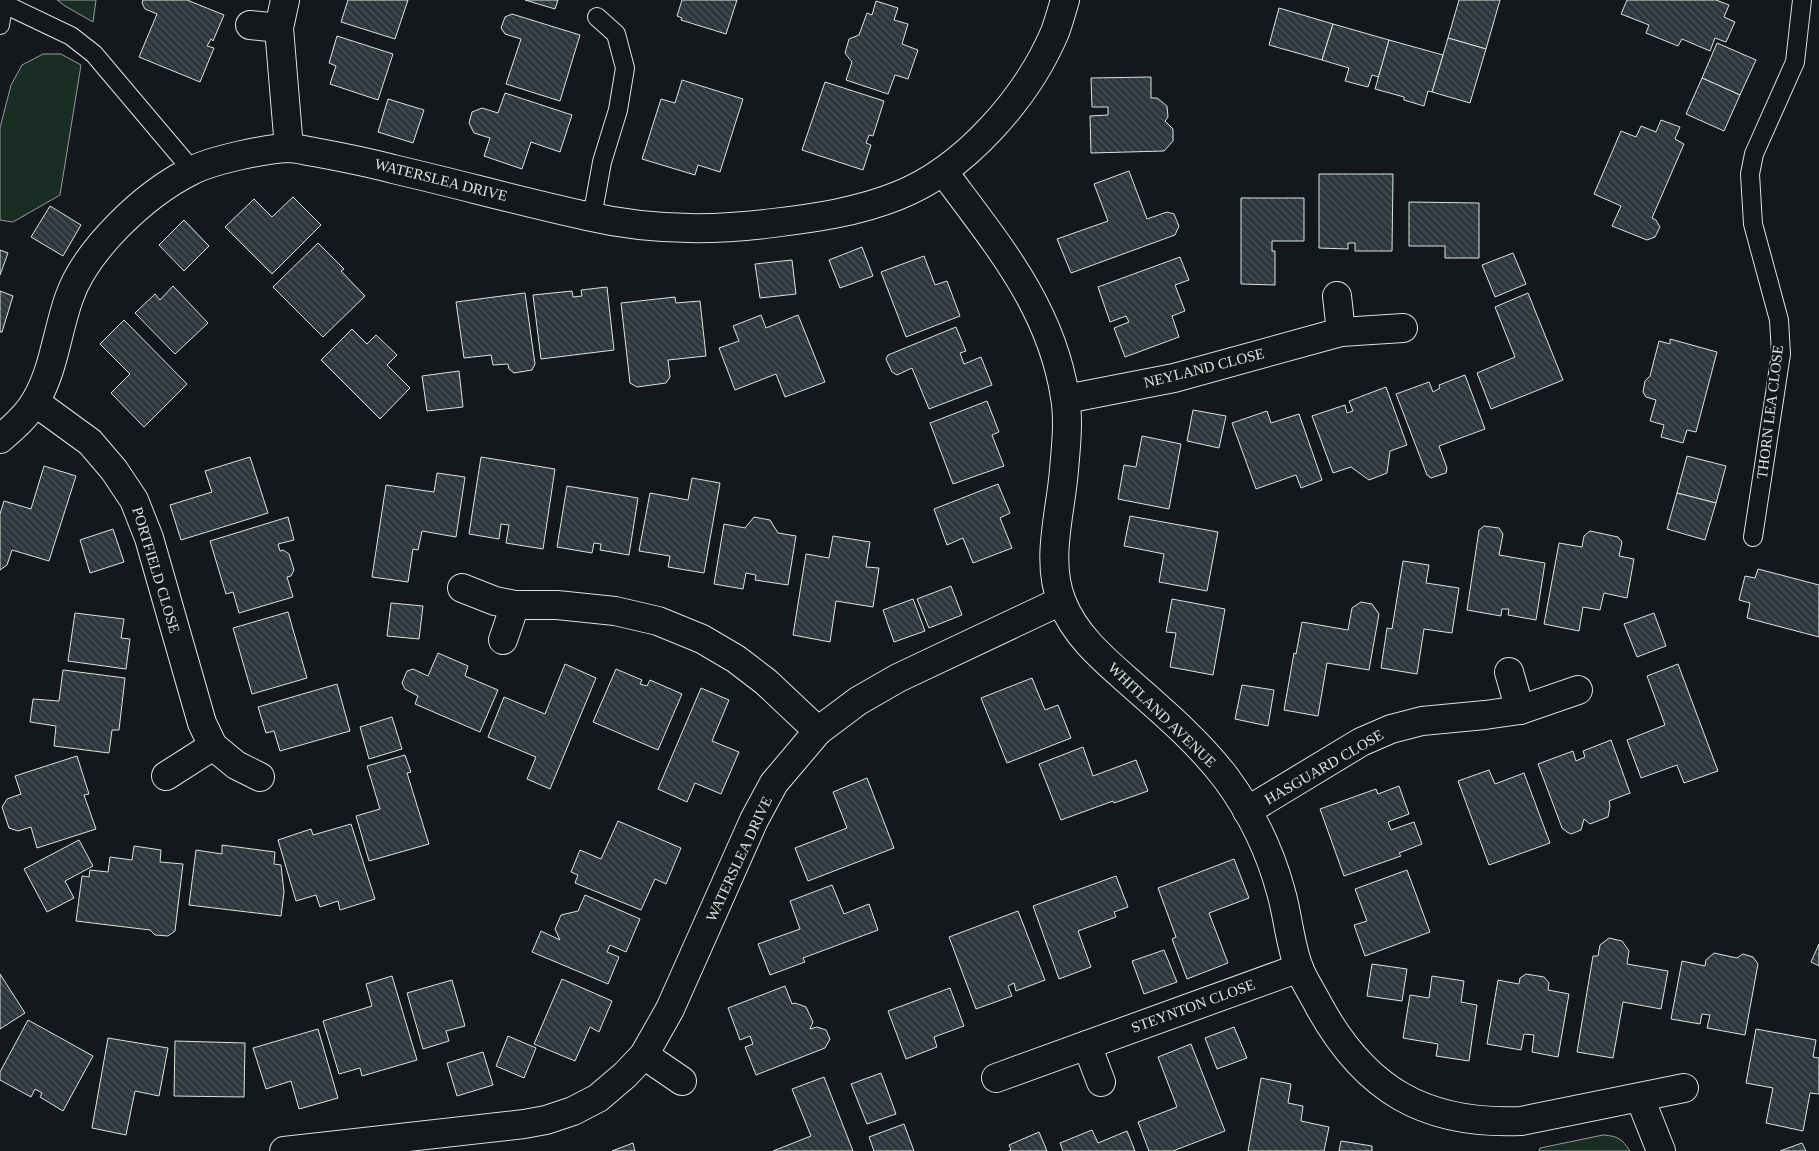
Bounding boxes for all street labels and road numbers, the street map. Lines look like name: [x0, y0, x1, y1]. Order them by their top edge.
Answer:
street label: WATERSLEA DRIVE: [373, 156, 509, 204]
street label: THORN LEA CLOSE: [1754, 344, 1786, 480]
street label: NEYLAND CLOSE: [1142, 345, 1266, 391]
street label: PORTFIELD CLOSE: [129, 505, 183, 635]
street label: WHITLAND AVENUE: [1105, 659, 1219, 771]
street label: HASGUARD CLOSE: [1262, 726, 1386, 808]
street label: WATERSLEA DRIVE: [703, 794, 775, 924]
street label: STEYNTON CLOSE: [1129, 976, 1257, 1036]

